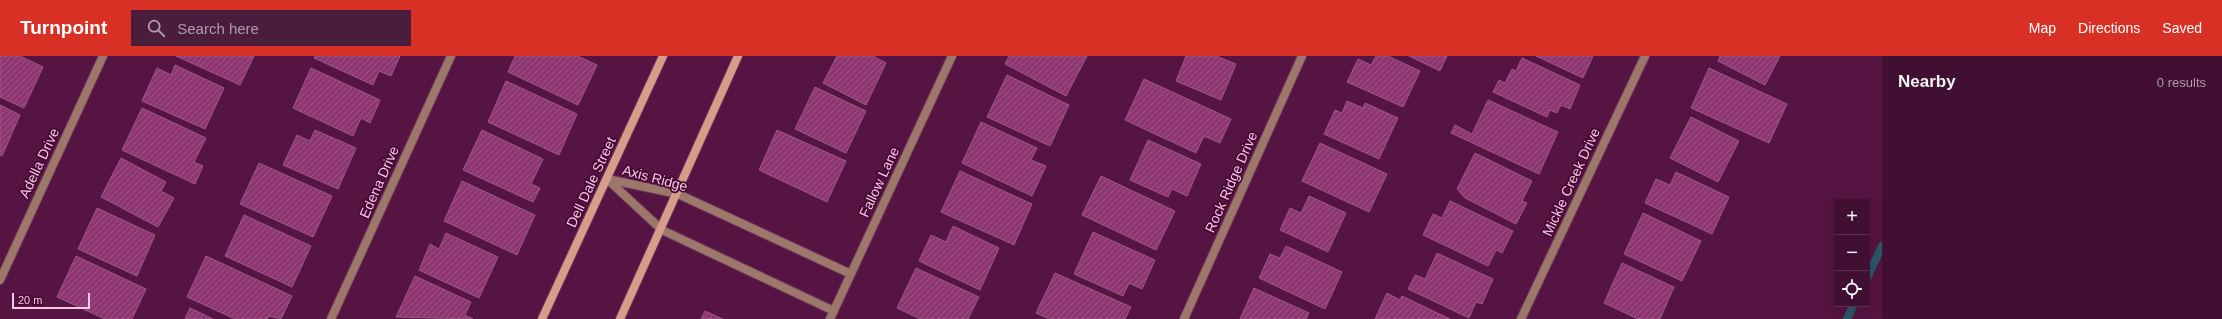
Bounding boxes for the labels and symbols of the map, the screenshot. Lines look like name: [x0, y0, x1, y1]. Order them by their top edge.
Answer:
street label: Adella Drive: [16, 125, 62, 201]
street label: Mickle Creek Drive: [1539, 125, 1603, 239]
street label: Rock Ridge Drive: [1202, 129, 1261, 235]
street label: Dell Dale Street: [563, 134, 619, 230]
street label: Edena Drive: [356, 143, 402, 220]
street label: Fallow Lane: [856, 144, 902, 220]
street label: Axis Ridge: [621, 162, 690, 194]
scale bar: [12, 291, 90, 310]

